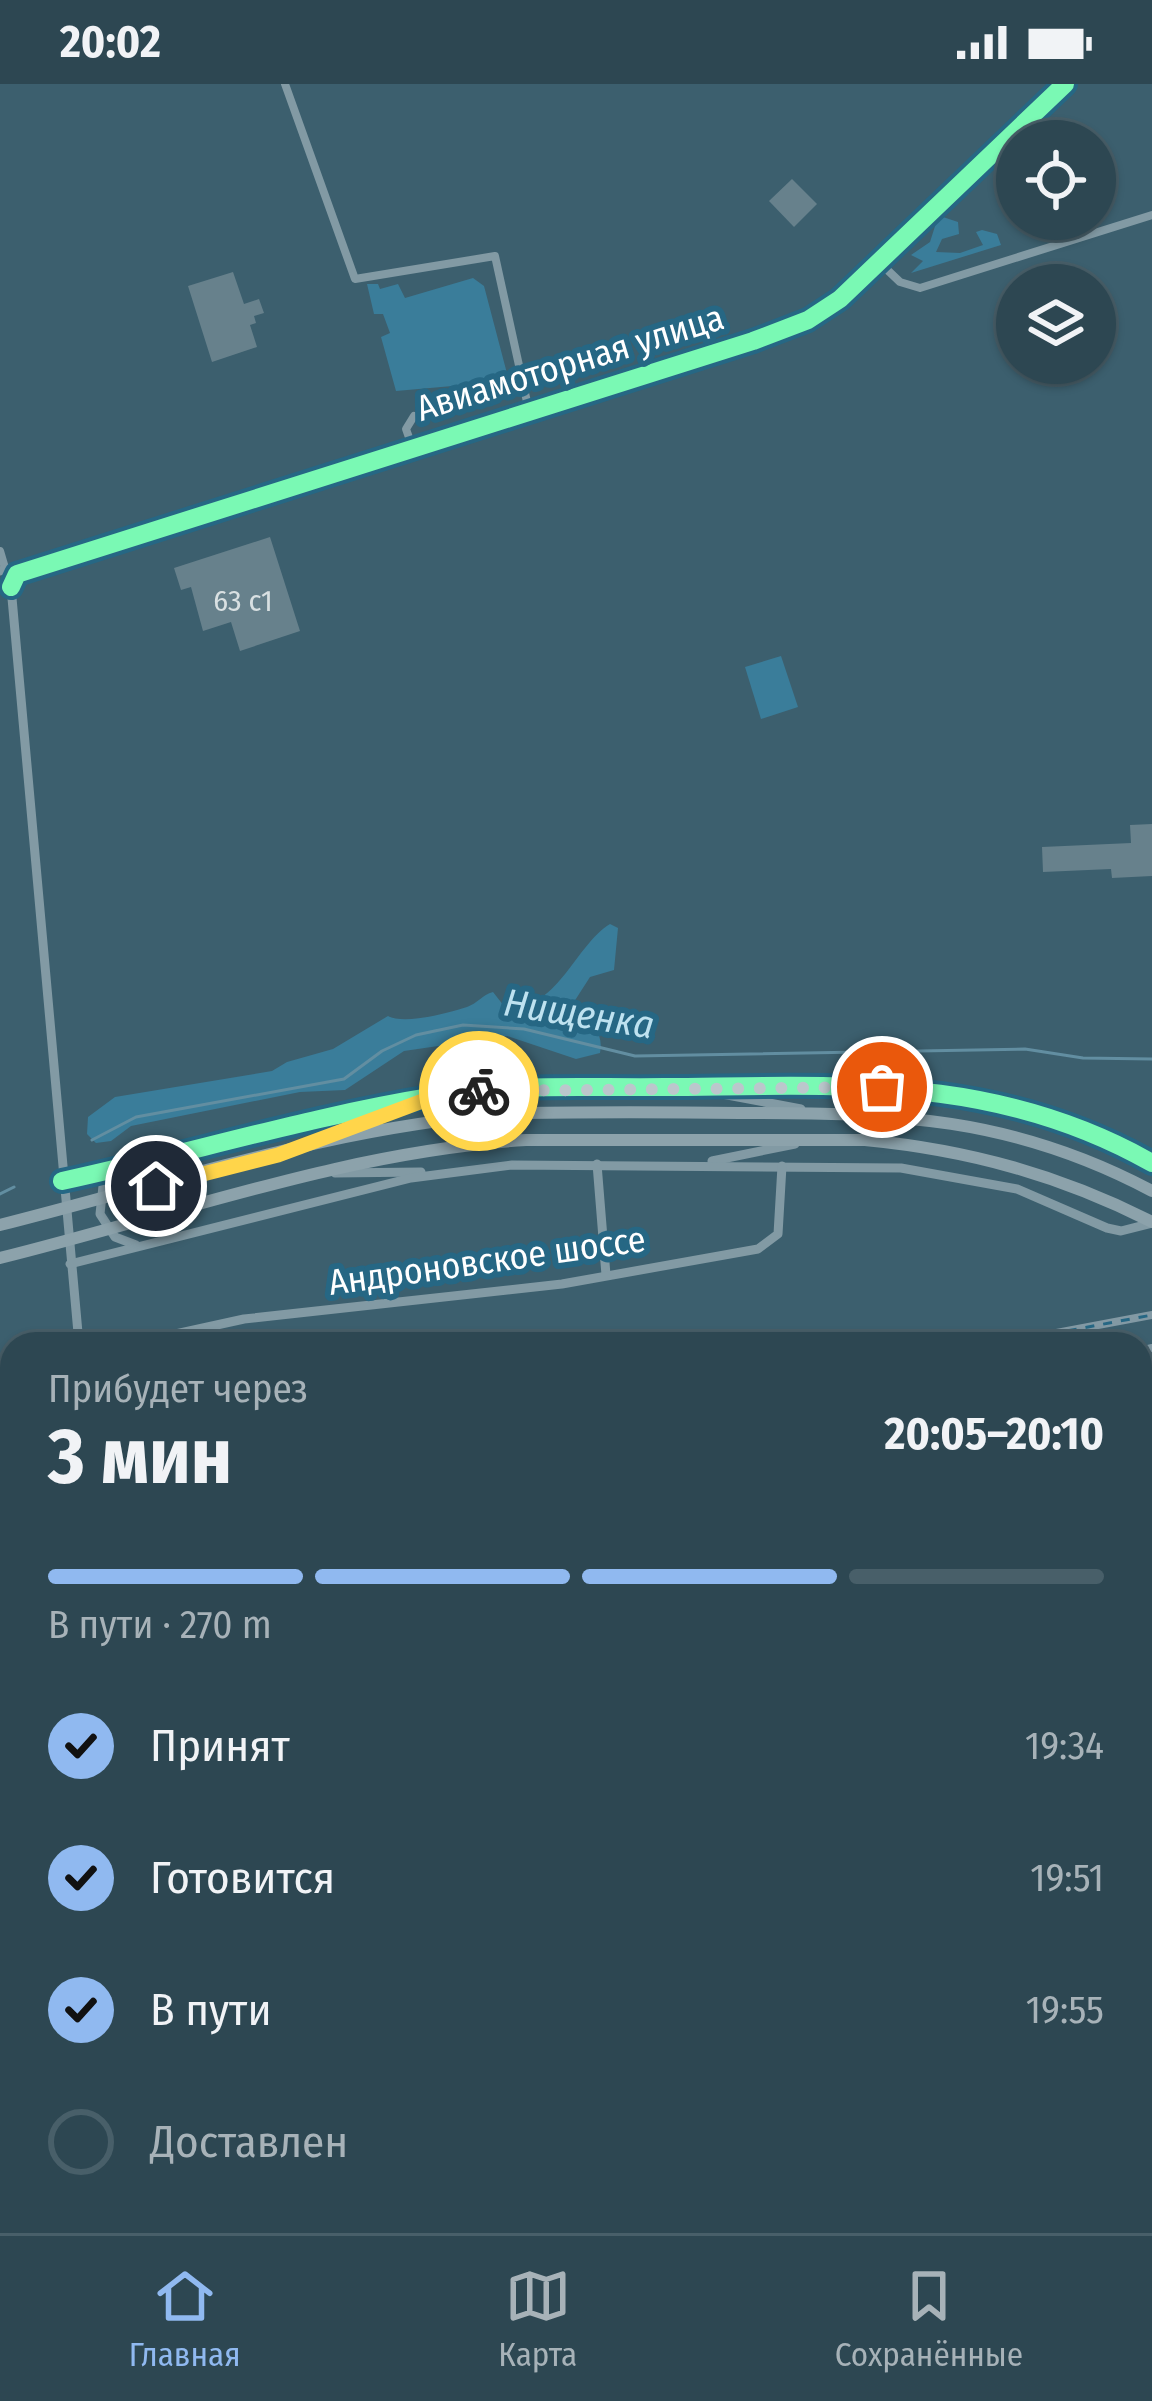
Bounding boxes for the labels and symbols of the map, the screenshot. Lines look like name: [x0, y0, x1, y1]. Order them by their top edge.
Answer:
street label: Авиамоторная улица: [411, 295, 729, 431]
house number: 63 с1: [213, 583, 273, 619]
water label: Нищенка: [501, 979, 657, 1049]
courier: [419, 1031, 539, 1151]
pin: [831, 1036, 933, 1138]
pin: [105, 1135, 207, 1237]
street label: Андроновское шоссе: [326, 1217, 648, 1305]

